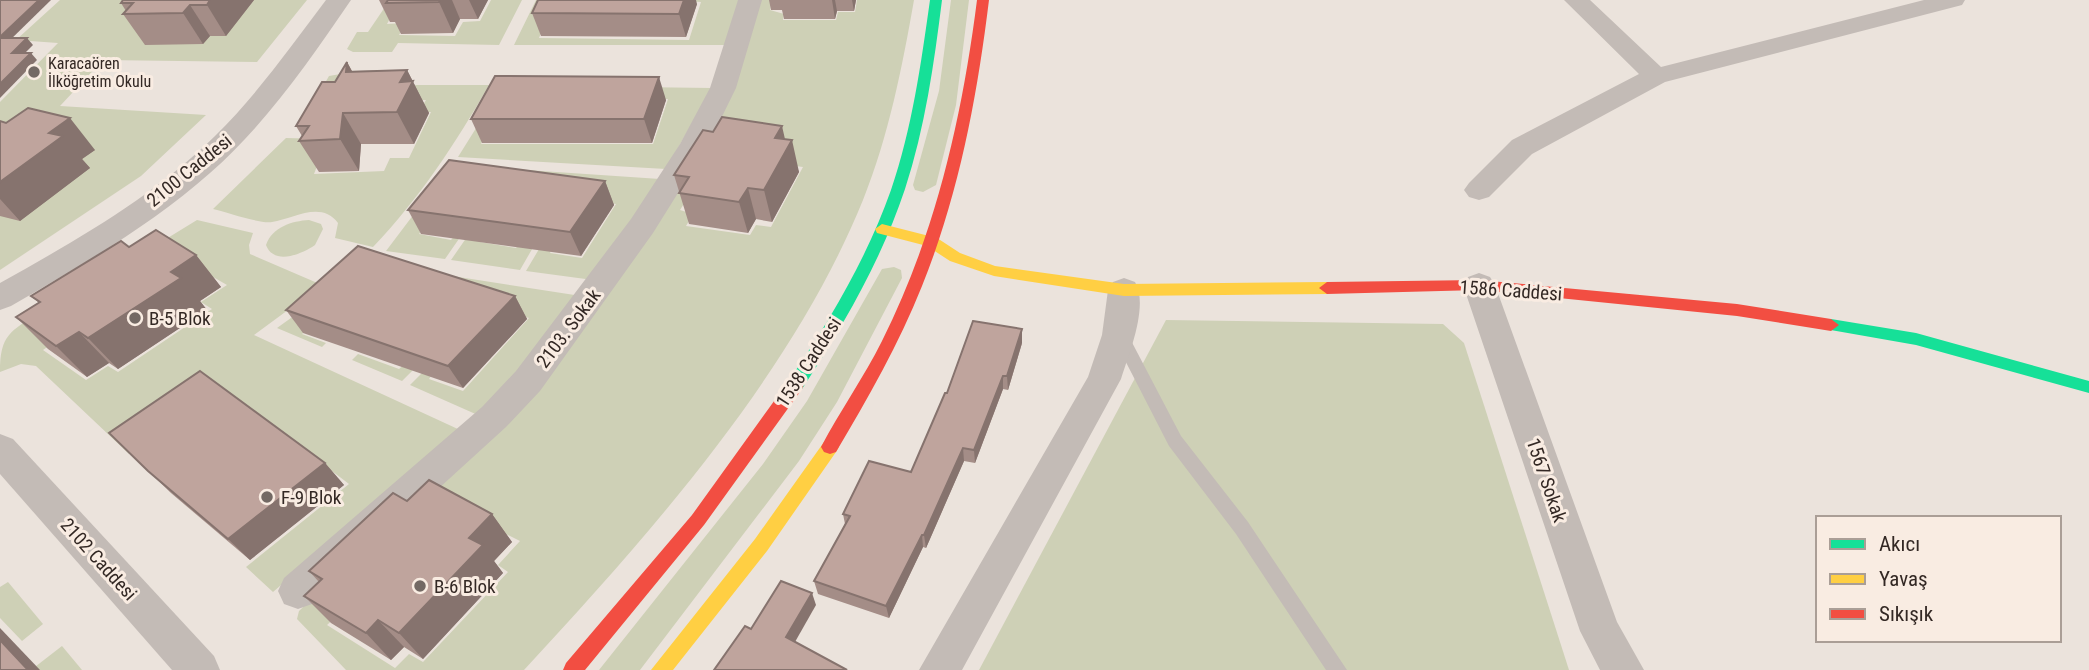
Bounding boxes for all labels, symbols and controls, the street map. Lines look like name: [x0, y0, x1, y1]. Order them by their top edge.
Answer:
place label: Karacaören İlköğretim Okulu: [48, 54, 151, 91]
marker: Karacaören İlköğretim Okulu: [26, 64, 42, 80]
street label: 2100 Caddesi: [142, 129, 236, 212]
street label: 1586 Caddesi: [1459, 275, 1563, 306]
street label: 2103. Sokak: [531, 284, 606, 372]
place label: B-5 Blok: [149, 307, 211, 330]
marker: B-5 Blok: [127, 310, 143, 326]
street label: 1538 Caddesi: [771, 313, 846, 412]
street label: 1567 Sokak: [1521, 435, 1572, 526]
place label: F-9 Blok: [281, 486, 342, 509]
marker: F-9 Blok: [259, 489, 275, 505]
street label: 2102 Caddesi: [56, 514, 141, 605]
legend: [1816, 516, 2061, 642]
text: Akıcı: [1879, 532, 1920, 556]
text: Yavaş: [1879, 567, 1928, 591]
place label: B-6 Blok: [434, 575, 496, 598]
marker: B-6 Blok: [412, 578, 428, 594]
text: Sıkışık: [1879, 602, 1934, 626]

